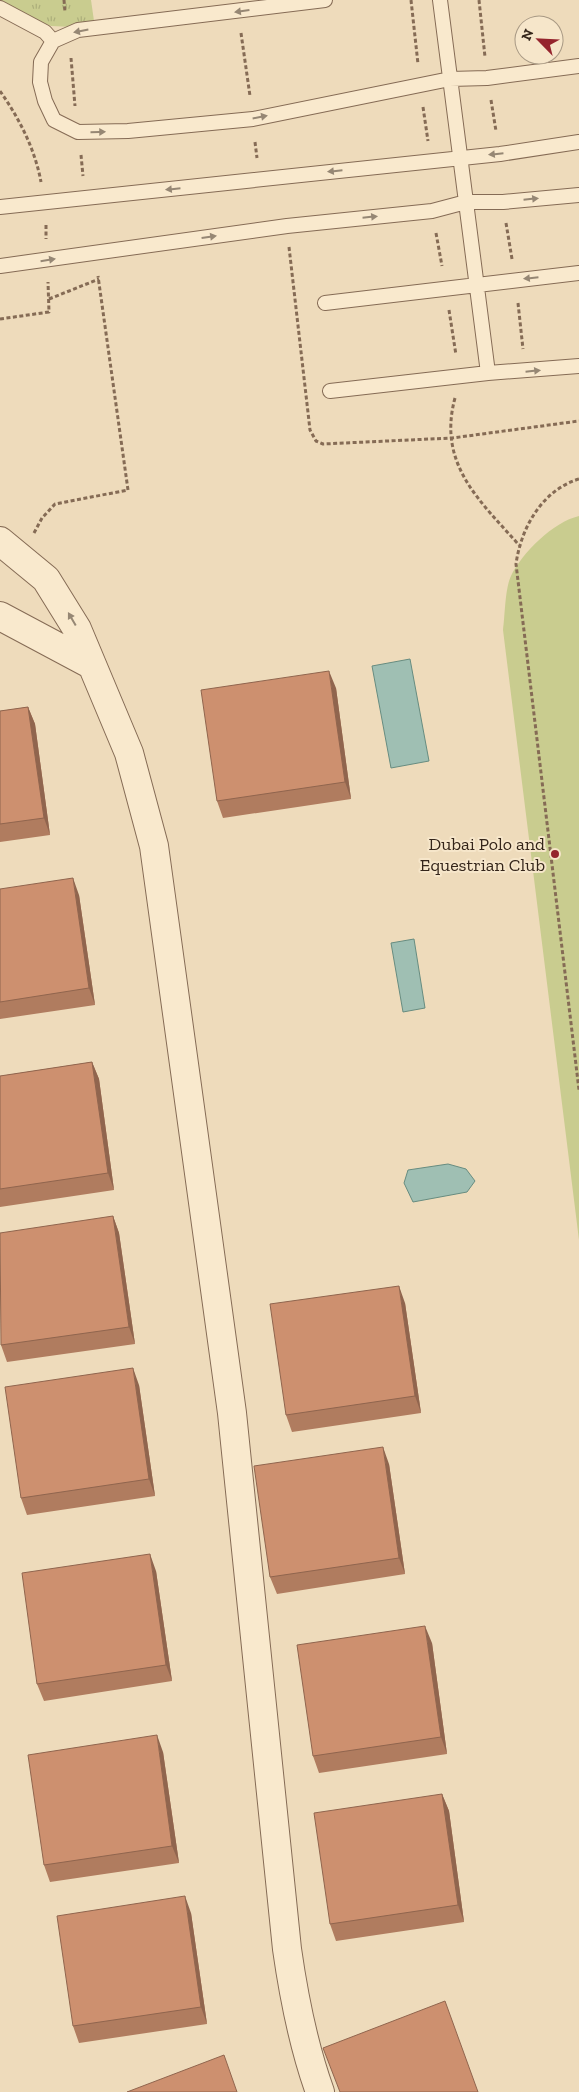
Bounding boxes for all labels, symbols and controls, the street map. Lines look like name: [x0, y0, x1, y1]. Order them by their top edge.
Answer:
one-way arrow: [234, 7, 250, 15]
north arrow: [514, 15, 564, 65]
text: N: [518, 26, 538, 43]
one-way arrow: [74, 27, 89, 35]
one-way arrow: [252, 113, 268, 121]
one-way arrow: [91, 128, 107, 136]
one-way arrow: [488, 150, 504, 158]
one-way arrow: [326, 167, 342, 175]
one-way arrow: [165, 185, 181, 193]
one-way arrow: [524, 195, 540, 203]
one-way arrow: [363, 213, 379, 221]
one-way arrow: [202, 233, 218, 241]
one-way arrow: [41, 255, 57, 263]
one-way arrow: [522, 274, 538, 282]
one-way arrow: [526, 367, 542, 375]
one-way arrow: [67, 613, 76, 626]
place label: Dubai Polo and Equestrian Club: [420, 833, 545, 876]
marker: Dubai Polo and Equestrian Club: [549, 848, 561, 860]

